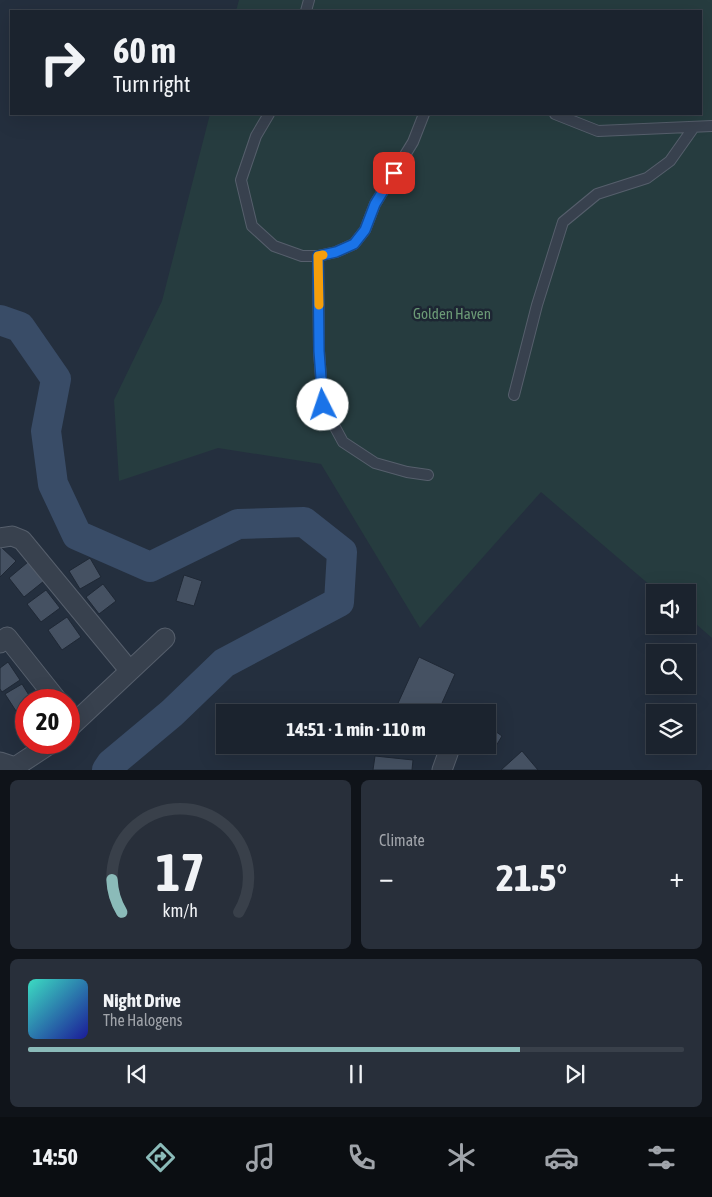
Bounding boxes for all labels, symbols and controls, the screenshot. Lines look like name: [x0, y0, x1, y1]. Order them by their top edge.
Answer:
icon: right: [30, 30, 95, 95]
text: 60 m: [113, 30, 176, 70]
text: Turn right: [113, 71, 190, 97]
pin: [373, 152, 415, 194]
icon: arrive: [380, 159, 408, 187]
park label: Golden Haven: [413, 305, 491, 322]
position arrow: [296, 378, 348, 430]
map controls: [646, 584, 696, 754]
button: sound: [646, 584, 696, 634]
button: search: [646, 644, 696, 694]
speed limit sign: 20: [15, 689, 80, 754]
button: layers: [646, 704, 696, 754]
text: 14:51 · 1 min · 110 m: [286, 718, 426, 740]
text: Climate: [379, 831, 425, 849]
text: 17: [156, 842, 205, 902]
text: 21.5°: [496, 856, 567, 899]
text: −: [379, 861, 394, 893]
text: +: [669, 861, 684, 893]
text: km/h: [163, 900, 198, 921]
text: Night Drive: [103, 989, 181, 1011]
text: The Halogens: [103, 1011, 183, 1029]
icon: previous: [123, 1060, 151, 1088]
icon: pause: [342, 1060, 370, 1088]
icon: next: [561, 1060, 589, 1088]
icon: directions: [143, 1140, 178, 1175]
icon: music: [243, 1140, 278, 1175]
icon: phone: [344, 1140, 379, 1175]
icon: climate: [444, 1140, 479, 1175]
icon: car: [544, 1140, 579, 1175]
icon: filters: [644, 1140, 679, 1175]
text: 14:50: [33, 1144, 78, 1170]

